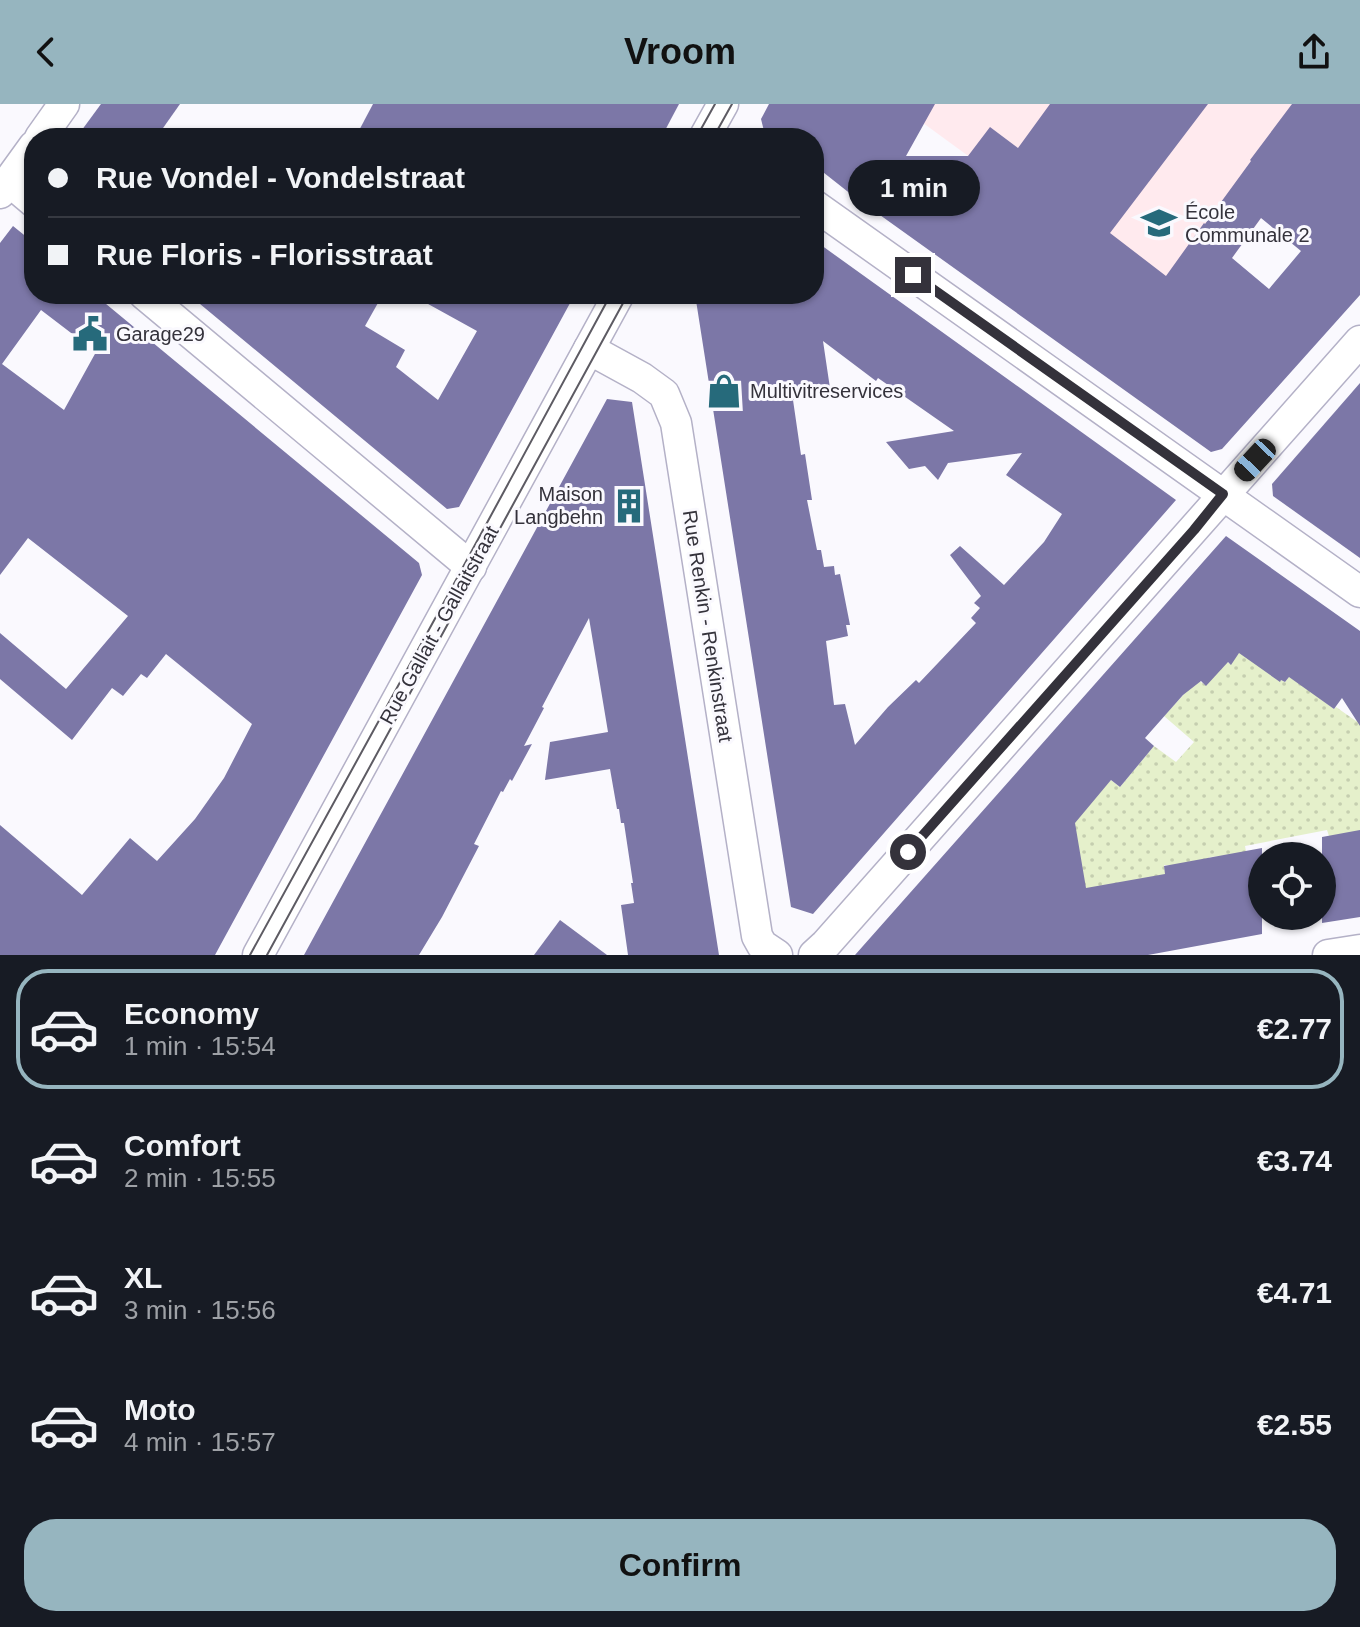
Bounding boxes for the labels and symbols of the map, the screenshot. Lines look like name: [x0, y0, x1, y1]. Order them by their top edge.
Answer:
callout: 1 min: [847, 159, 979, 215]
place label: École Communale 2: [1185, 201, 1310, 246]
school or university icon: École Communale 2: [1140, 204, 1178, 242]
route end: [895, 257, 931, 293]
public building icon: Garage29: [71, 315, 109, 353]
place label: Garage29: [116, 323, 205, 345]
shop icon: Multivitreservices: [705, 372, 743, 410]
place label: Multivitreservices: [750, 380, 903, 402]
car: [1230, 434, 1280, 486]
place label: Maison Langbehn: [514, 483, 603, 528]
building icon: Maison Langbehn: [610, 487, 648, 525]
street label: Rue Renkin - Renkinstraat: [679, 508, 737, 744]
street label: Rue Gallait - Gallaitstraat: [375, 522, 503, 728]
route start: [890, 834, 926, 870]

